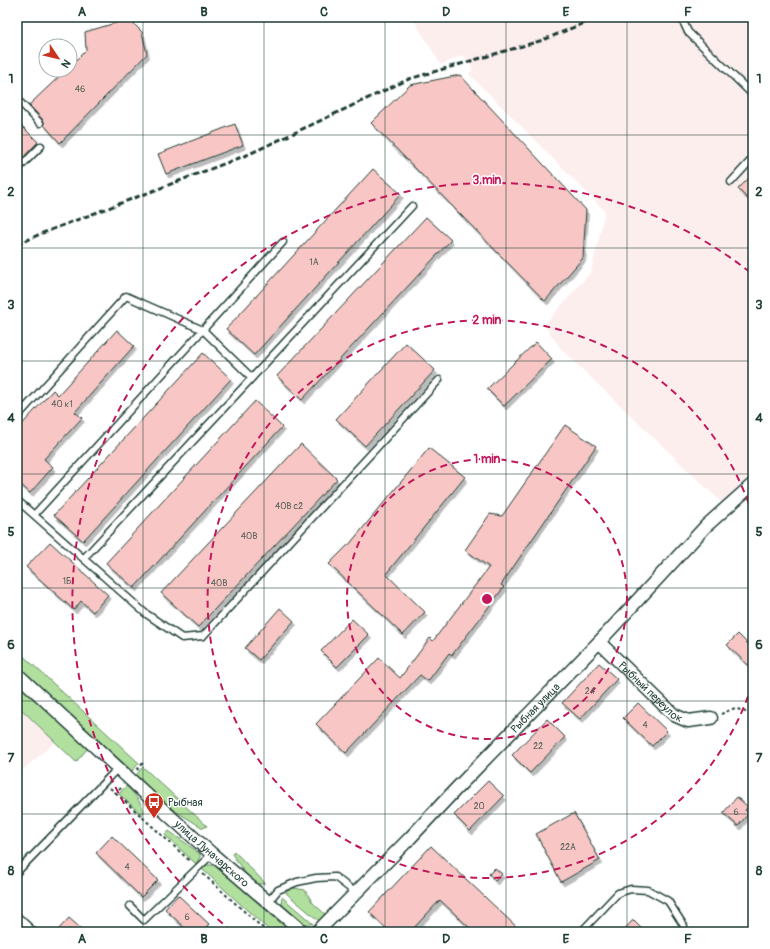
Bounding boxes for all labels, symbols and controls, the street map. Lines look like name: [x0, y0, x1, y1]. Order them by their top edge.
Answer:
text: A: [78, 4, 87, 20]
text: B: [200, 4, 208, 20]
text: C: [320, 4, 328, 20]
text: D: [442, 4, 450, 20]
text: E: [563, 4, 570, 20]
text: F: [684, 4, 692, 20]
north arrow: [38, 38, 78, 78]
text: N: [58, 57, 73, 71]
text: 1: [8, 71, 14, 87]
text: 1: [756, 71, 762, 87]
house number: 46: [75, 84, 85, 95]
text: 3 min: [473, 173, 502, 188]
text: 2: [7, 184, 15, 200]
text: 2: [755, 184, 763, 200]
house number: 1А: [309, 257, 319, 268]
text: 3: [7, 297, 15, 313]
text: 3: [755, 297, 763, 313]
text: 2 min: [473, 313, 502, 328]
house number: 40 к1: [51, 399, 73, 410]
text: 4: [7, 410, 15, 426]
text: 4: [755, 410, 763, 426]
text: 1 min: [474, 452, 501, 467]
house number: 40В с2: [275, 501, 303, 512]
text: 5: [7, 524, 15, 540]
text: 5: [755, 524, 763, 540]
house number: 40В: [241, 531, 257, 542]
house number: 1Б: [63, 576, 71, 587]
house number: 40В: [211, 578, 227, 589]
centre of rings: [480, 592, 494, 606]
text: 6: [7, 637, 15, 653]
text: 6: [755, 637, 763, 653]
street label: Рыбный переулок: [616, 659, 685, 725]
street label: Рыбная улица: [508, 680, 562, 735]
house number: 24: [585, 686, 596, 697]
house number: 4: [642, 720, 648, 731]
house number: 22: [533, 741, 543, 752]
text: 7: [8, 750, 15, 766]
text: 7: [756, 750, 763, 766]
bus stop icon: Рыбная: [143, 791, 165, 819]
place label: Рыбная: [168, 796, 203, 809]
house number: 20: [473, 801, 485, 812]
house number: 6: [733, 807, 739, 818]
street label: улица Луначарского: [171, 817, 252, 890]
house number: 22А: [560, 842, 576, 853]
house number: 4: [124, 862, 130, 873]
text: 8: [8, 863, 15, 879]
text: 8: [756, 863, 763, 879]
house number: 6: [184, 912, 190, 923]
text: A: [78, 931, 87, 947]
text: B: [200, 931, 208, 947]
text: C: [320, 931, 328, 947]
text: D: [442, 931, 450, 947]
text: E: [563, 931, 570, 947]
text: F: [684, 931, 692, 947]

